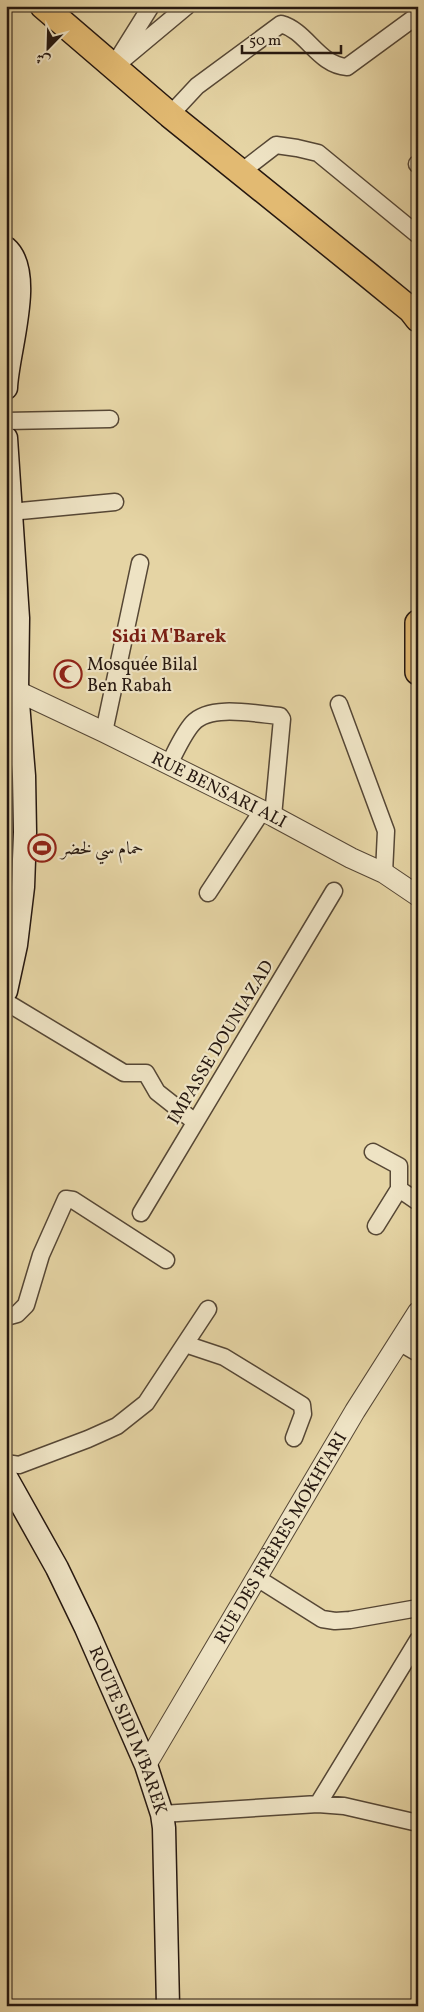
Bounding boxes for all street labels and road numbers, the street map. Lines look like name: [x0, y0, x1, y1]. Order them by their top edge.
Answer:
street label: RUE BENSARI ALI: [147, 746, 291, 835]
street label: IMPASSE DOUNIAZAD: [162, 956, 280, 1130]
street label: RUE DES FRÈRES MOKHTARI: [209, 1428, 354, 1649]
street label: ROUTE SIDI M'BAREK: [82, 1643, 172, 1818]

